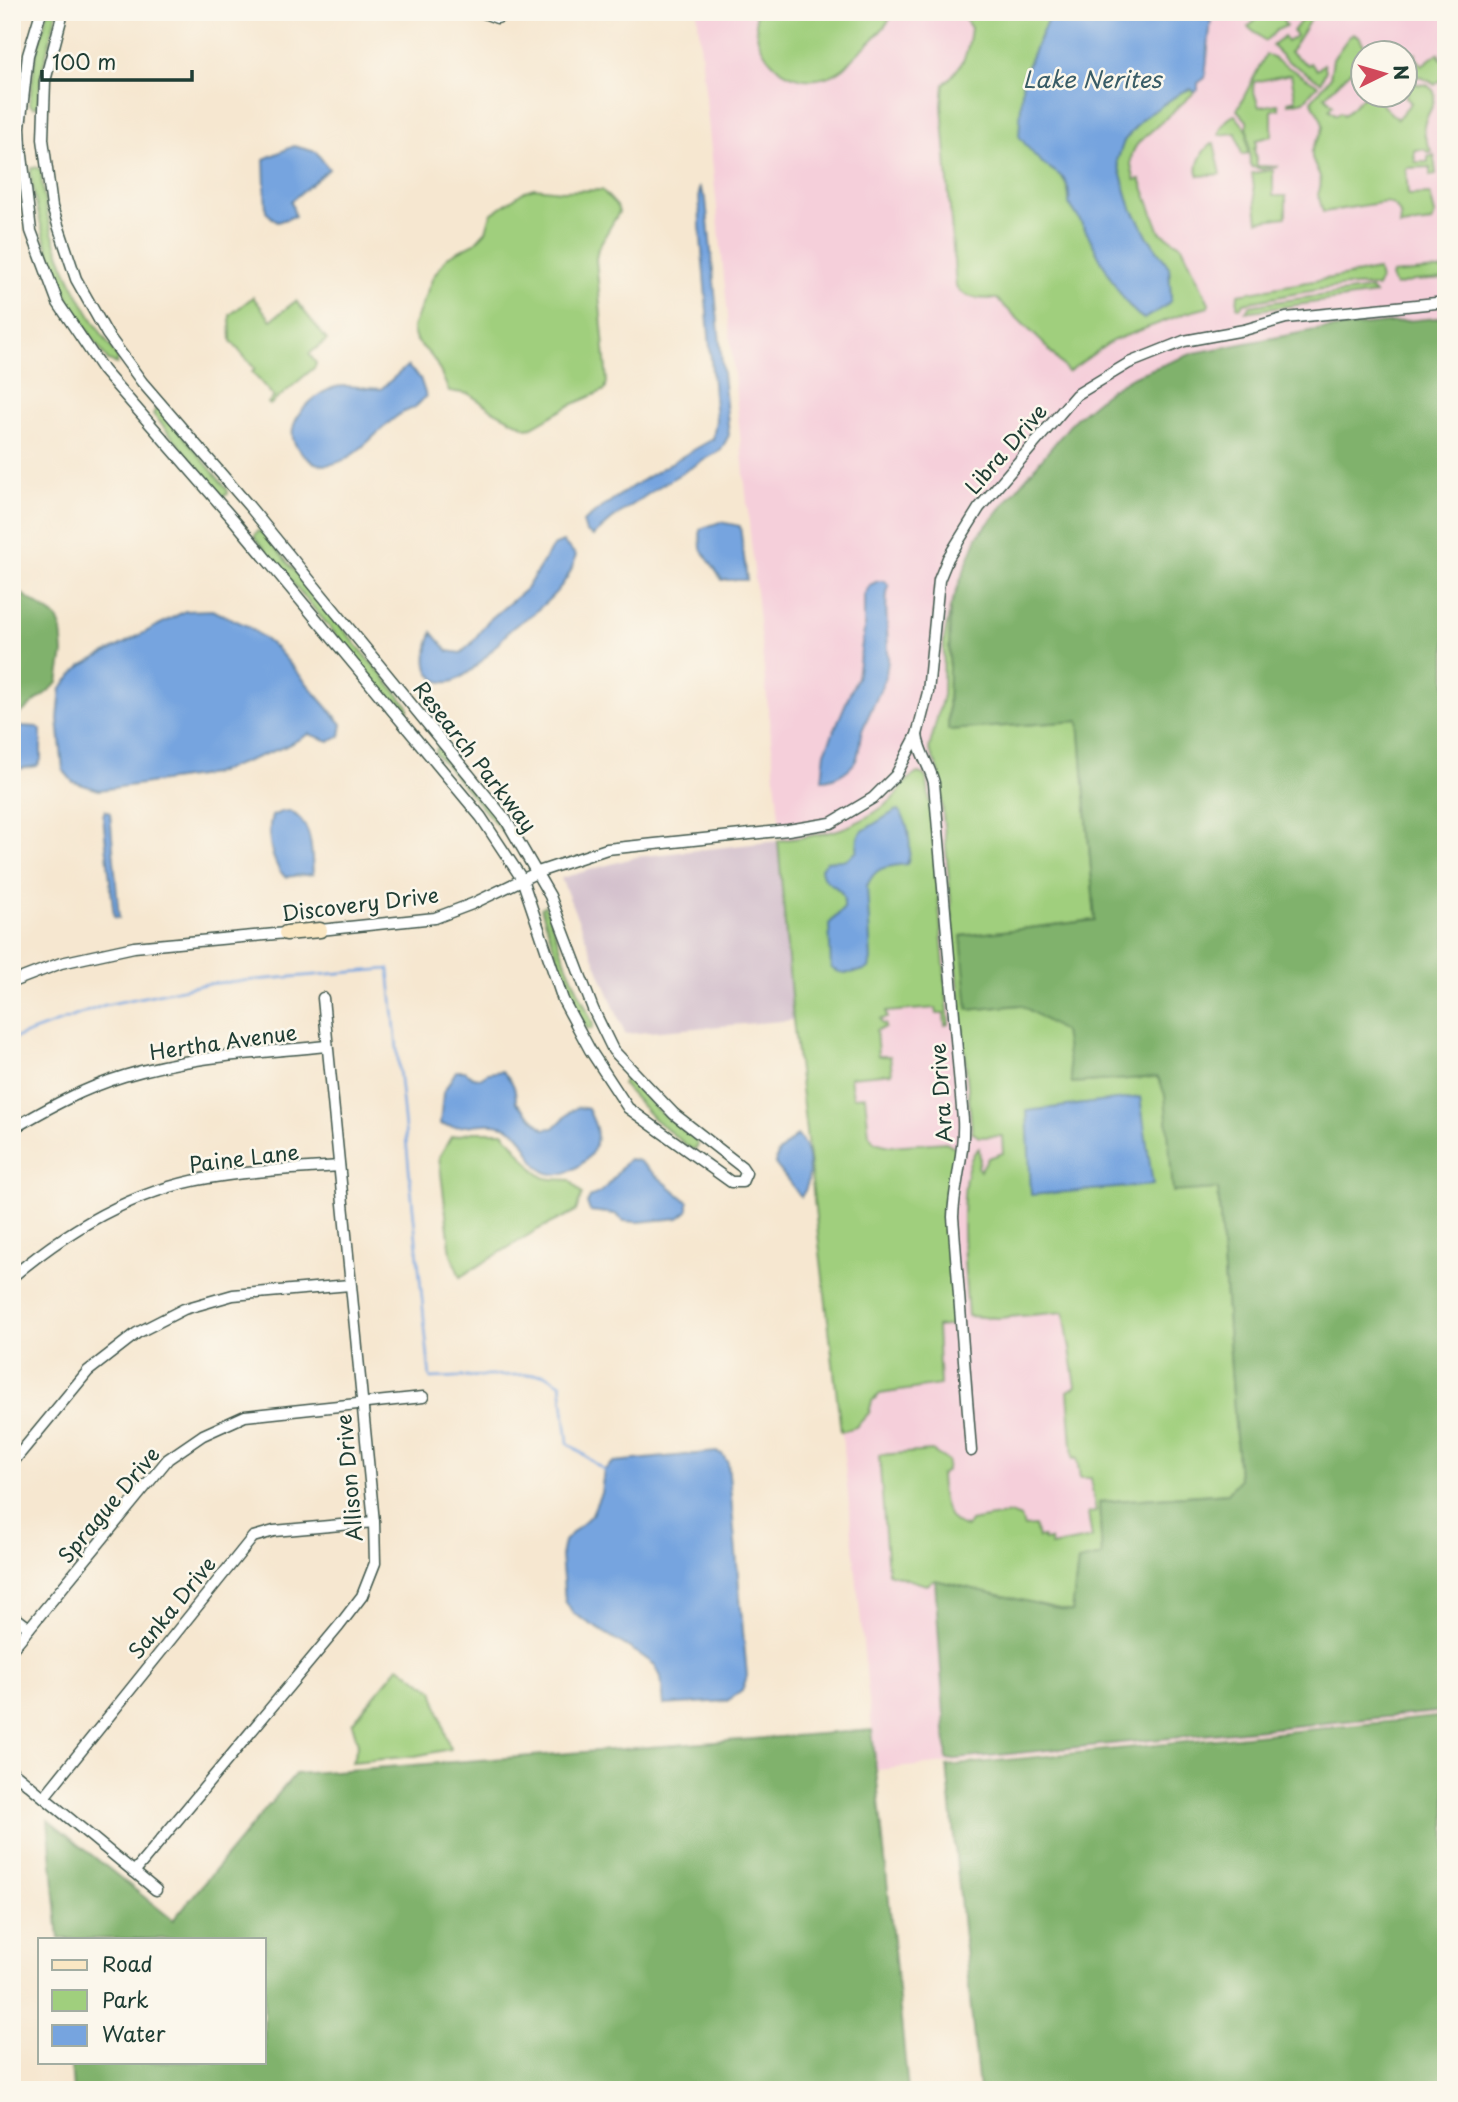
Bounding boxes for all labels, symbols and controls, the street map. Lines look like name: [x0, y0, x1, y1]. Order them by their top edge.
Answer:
scale bar: [42, 38, 192, 82]
north arrow: [1350, 38, 1420, 108]
text: 100 m: [52, 45, 116, 77]
water label: Lake Nerites: [1023, 61, 1164, 96]
text: N: [1387, 64, 1417, 81]
street label: Libra Drive: [956, 395, 1054, 501]
street label: Research Parkway: [406, 673, 546, 839]
street label: Discovery Drive: [280, 877, 440, 929]
street label: Hertha Avenue: [147, 1015, 299, 1067]
street label: Ara Drive: [921, 1042, 959, 1144]
street label: Paine Lane: [187, 1134, 301, 1180]
street label: Allison Drive: [326, 1413, 370, 1543]
street label: Sprague Drive: [49, 1439, 167, 1569]
street label: Sanka Drive: [119, 1548, 223, 1666]
legend: [38, 1938, 266, 2064]
text: Road: [102, 1947, 153, 1979]
text: Park: [102, 1983, 149, 2015]
text: Water: [102, 2017, 166, 2049]

